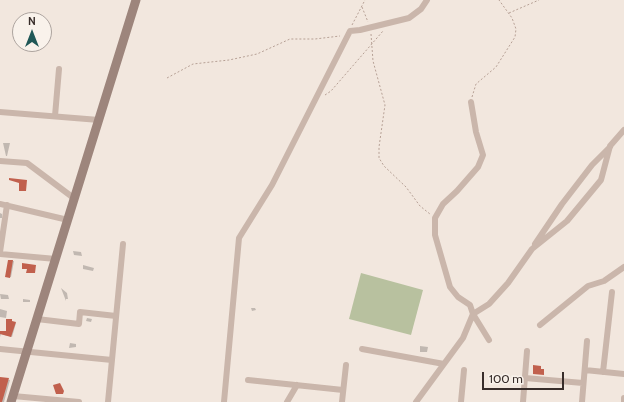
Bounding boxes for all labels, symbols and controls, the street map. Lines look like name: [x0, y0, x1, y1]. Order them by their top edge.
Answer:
north arrow: [12, 12, 52, 52]
text: N: [28, 14, 36, 28]
scale bar: [484, 364, 566, 390]
text: 100 m: [489, 371, 523, 386]

